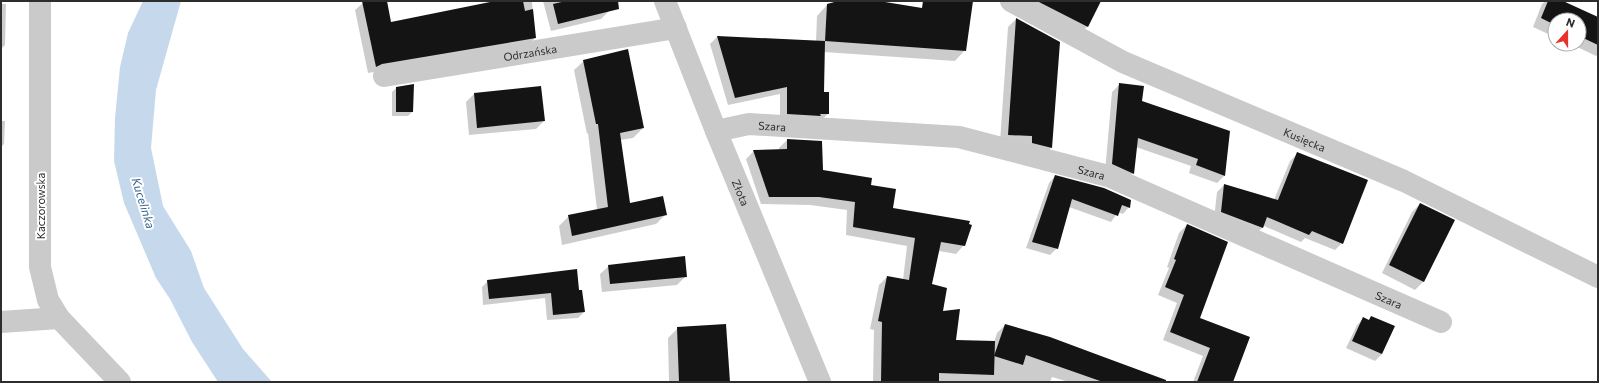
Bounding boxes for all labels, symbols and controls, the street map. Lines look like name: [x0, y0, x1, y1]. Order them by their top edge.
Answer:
north arrow: [1547, 12, 1587, 52]
text: N: [1565, 15, 1577, 30]
street label: Odrzańska: [502, 41, 558, 63]
street label: Szara: [758, 118, 786, 133]
street label: Kusięcka: [1282, 124, 1328, 154]
street label: Szara: [1076, 162, 1106, 181]
street label: Kaczorowska: [34, 173, 47, 239]
water label: Kucelinka: [130, 176, 158, 230]
street label: Złota: [730, 177, 753, 207]
street label: Szara: [1374, 288, 1404, 311]

